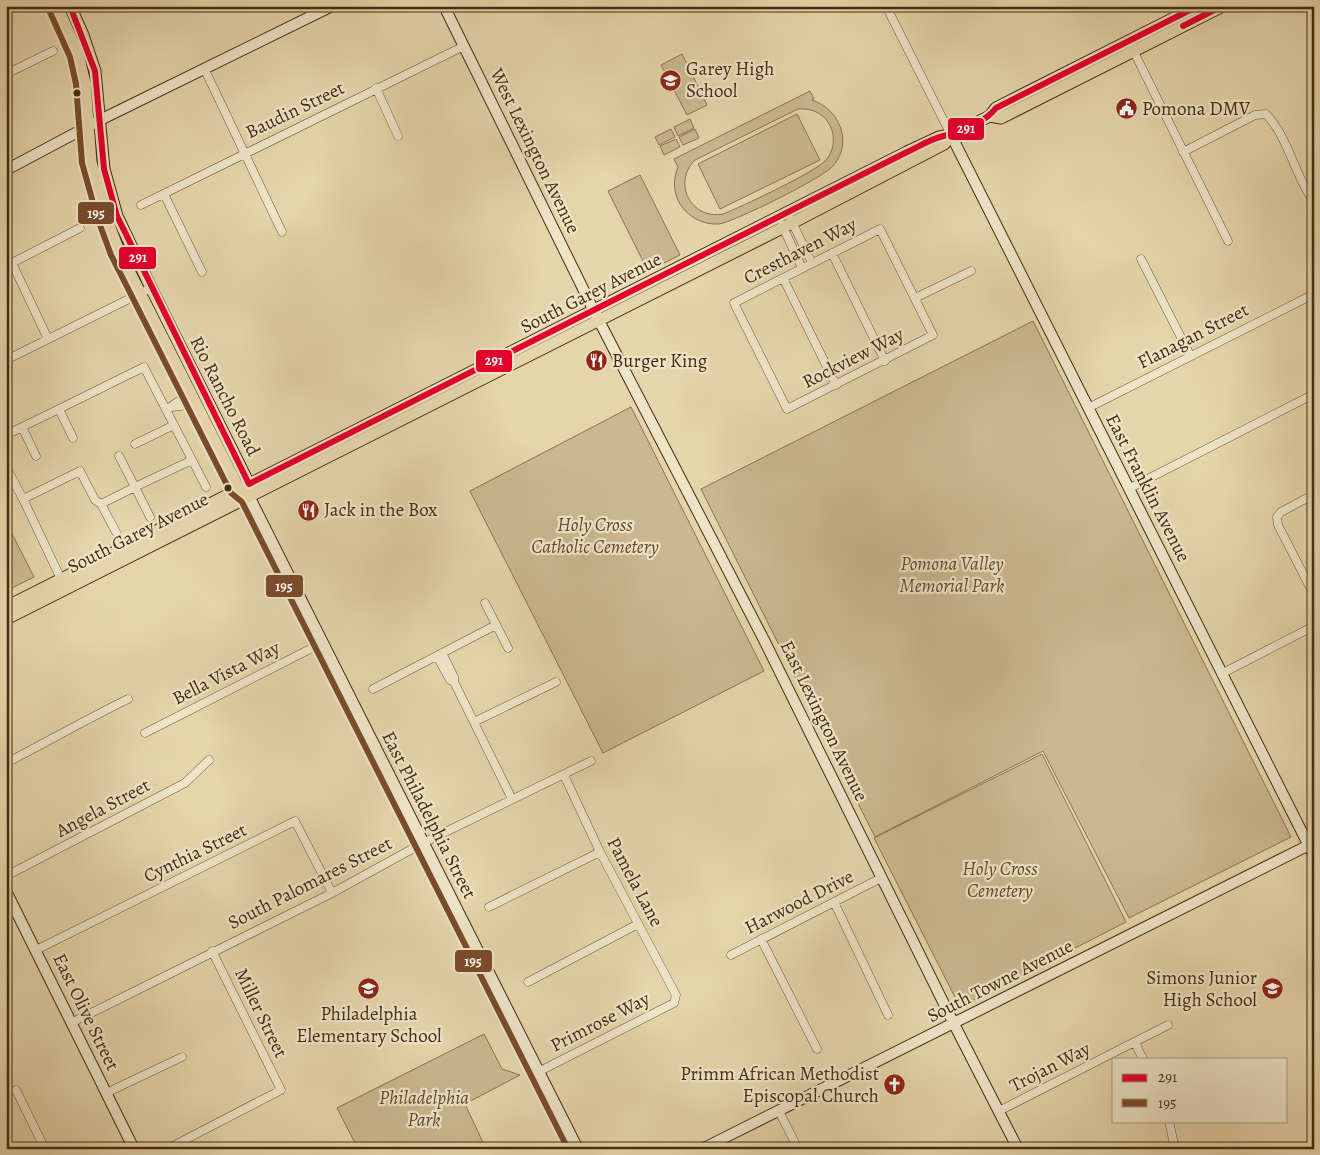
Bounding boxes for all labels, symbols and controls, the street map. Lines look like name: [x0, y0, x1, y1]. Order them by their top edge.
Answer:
place label: Garey High School: [686, 56, 774, 104]
street label: West Lexington Avenue: [483, 63, 586, 238]
school or university icon: Garey High School: [658, 68, 682, 92]
street label: Baudin Street: [241, 75, 349, 145]
unlabelled marker: [72, 88, 82, 98]
place label: Pomona DMV: [1142, 96, 1251, 122]
public building icon: Pomona DMV: [1114, 97, 1138, 121]
line badge: 291: [947, 117, 985, 141]
text: 291: [957, 119, 975, 138]
line badge: 195: [77, 201, 115, 225]
text: 195: [87, 204, 105, 223]
street label: Cresthaven Way: [739, 211, 861, 291]
line badge: 291: [118, 246, 157, 270]
street label: South Garey Avenue: [516, 246, 666, 340]
text: 291: [129, 248, 147, 267]
street label: Flanagan Street: [1133, 297, 1253, 375]
street label: Rockview Way: [798, 321, 909, 395]
street label: Rio Rancho Road: [184, 332, 267, 461]
place label: Burger King: [612, 348, 708, 374]
line badge: 291: [475, 349, 513, 373]
restaurant icon: Burger King: [584, 349, 608, 373]
text: 291: [485, 351, 503, 370]
street label: East Franklin Avenue: [1099, 409, 1197, 567]
unlabelled marker: [223, 483, 233, 493]
street label: South Garey Avenue: [63, 486, 213, 580]
place label: Jack in the Box: [324, 497, 437, 523]
restaurant icon: Jack in the Box: [296, 498, 320, 522]
park label: Holy Cross Catholic Cemetery: [531, 512, 660, 560]
park label: Pomona Valley Memorial Park: [900, 551, 1004, 599]
line badge: 195: [265, 574, 304, 598]
text: 195: [275, 577, 293, 596]
street label: Bella Vista Way: [168, 635, 285, 711]
street label: East Lexington Avenue: [774, 636, 874, 806]
street label: East Philadelphia Street: [375, 727, 483, 903]
street label: Angela Street: [50, 772, 155, 844]
street label: Cynthia Street: [139, 817, 251, 889]
street label: South Palomares Street: [223, 830, 397, 936]
street label: Pamela Lane: [601, 833, 669, 931]
park label: Holy Cross Cemetery: [962, 856, 1038, 904]
street label: Harwood Drive: [740, 863, 858, 941]
street label: South Towne Avenue: [923, 933, 1077, 1029]
street label: East Olive Street: [46, 949, 126, 1075]
line badge: 195: [454, 949, 493, 973]
text: 195: [464, 952, 482, 971]
street label: Miller Street: [228, 964, 294, 1062]
place label: Simons Junior High School: [1146, 965, 1257, 1013]
school or university icon: Philadelphia Elementary School: [357, 976, 381, 1000]
school or university icon: Simons Junior High School: [1261, 977, 1285, 1001]
street label: Primrose Way: [546, 986, 655, 1058]
place label: Philadelphia Elementary School: [296, 1001, 442, 1049]
street label: Trojan Way: [1005, 1035, 1095, 1098]
legend: [1112, 1058, 1288, 1122]
place label: Primm African Methodist Episcopal Church: [680, 1061, 879, 1109]
text: 291: [1158, 1067, 1177, 1087]
church icon: Primm African Methodist Episcopal Church: [883, 1073, 907, 1097]
park label: Philadelphia Park: [379, 1085, 469, 1133]
text: 195: [1158, 1093, 1176, 1113]

